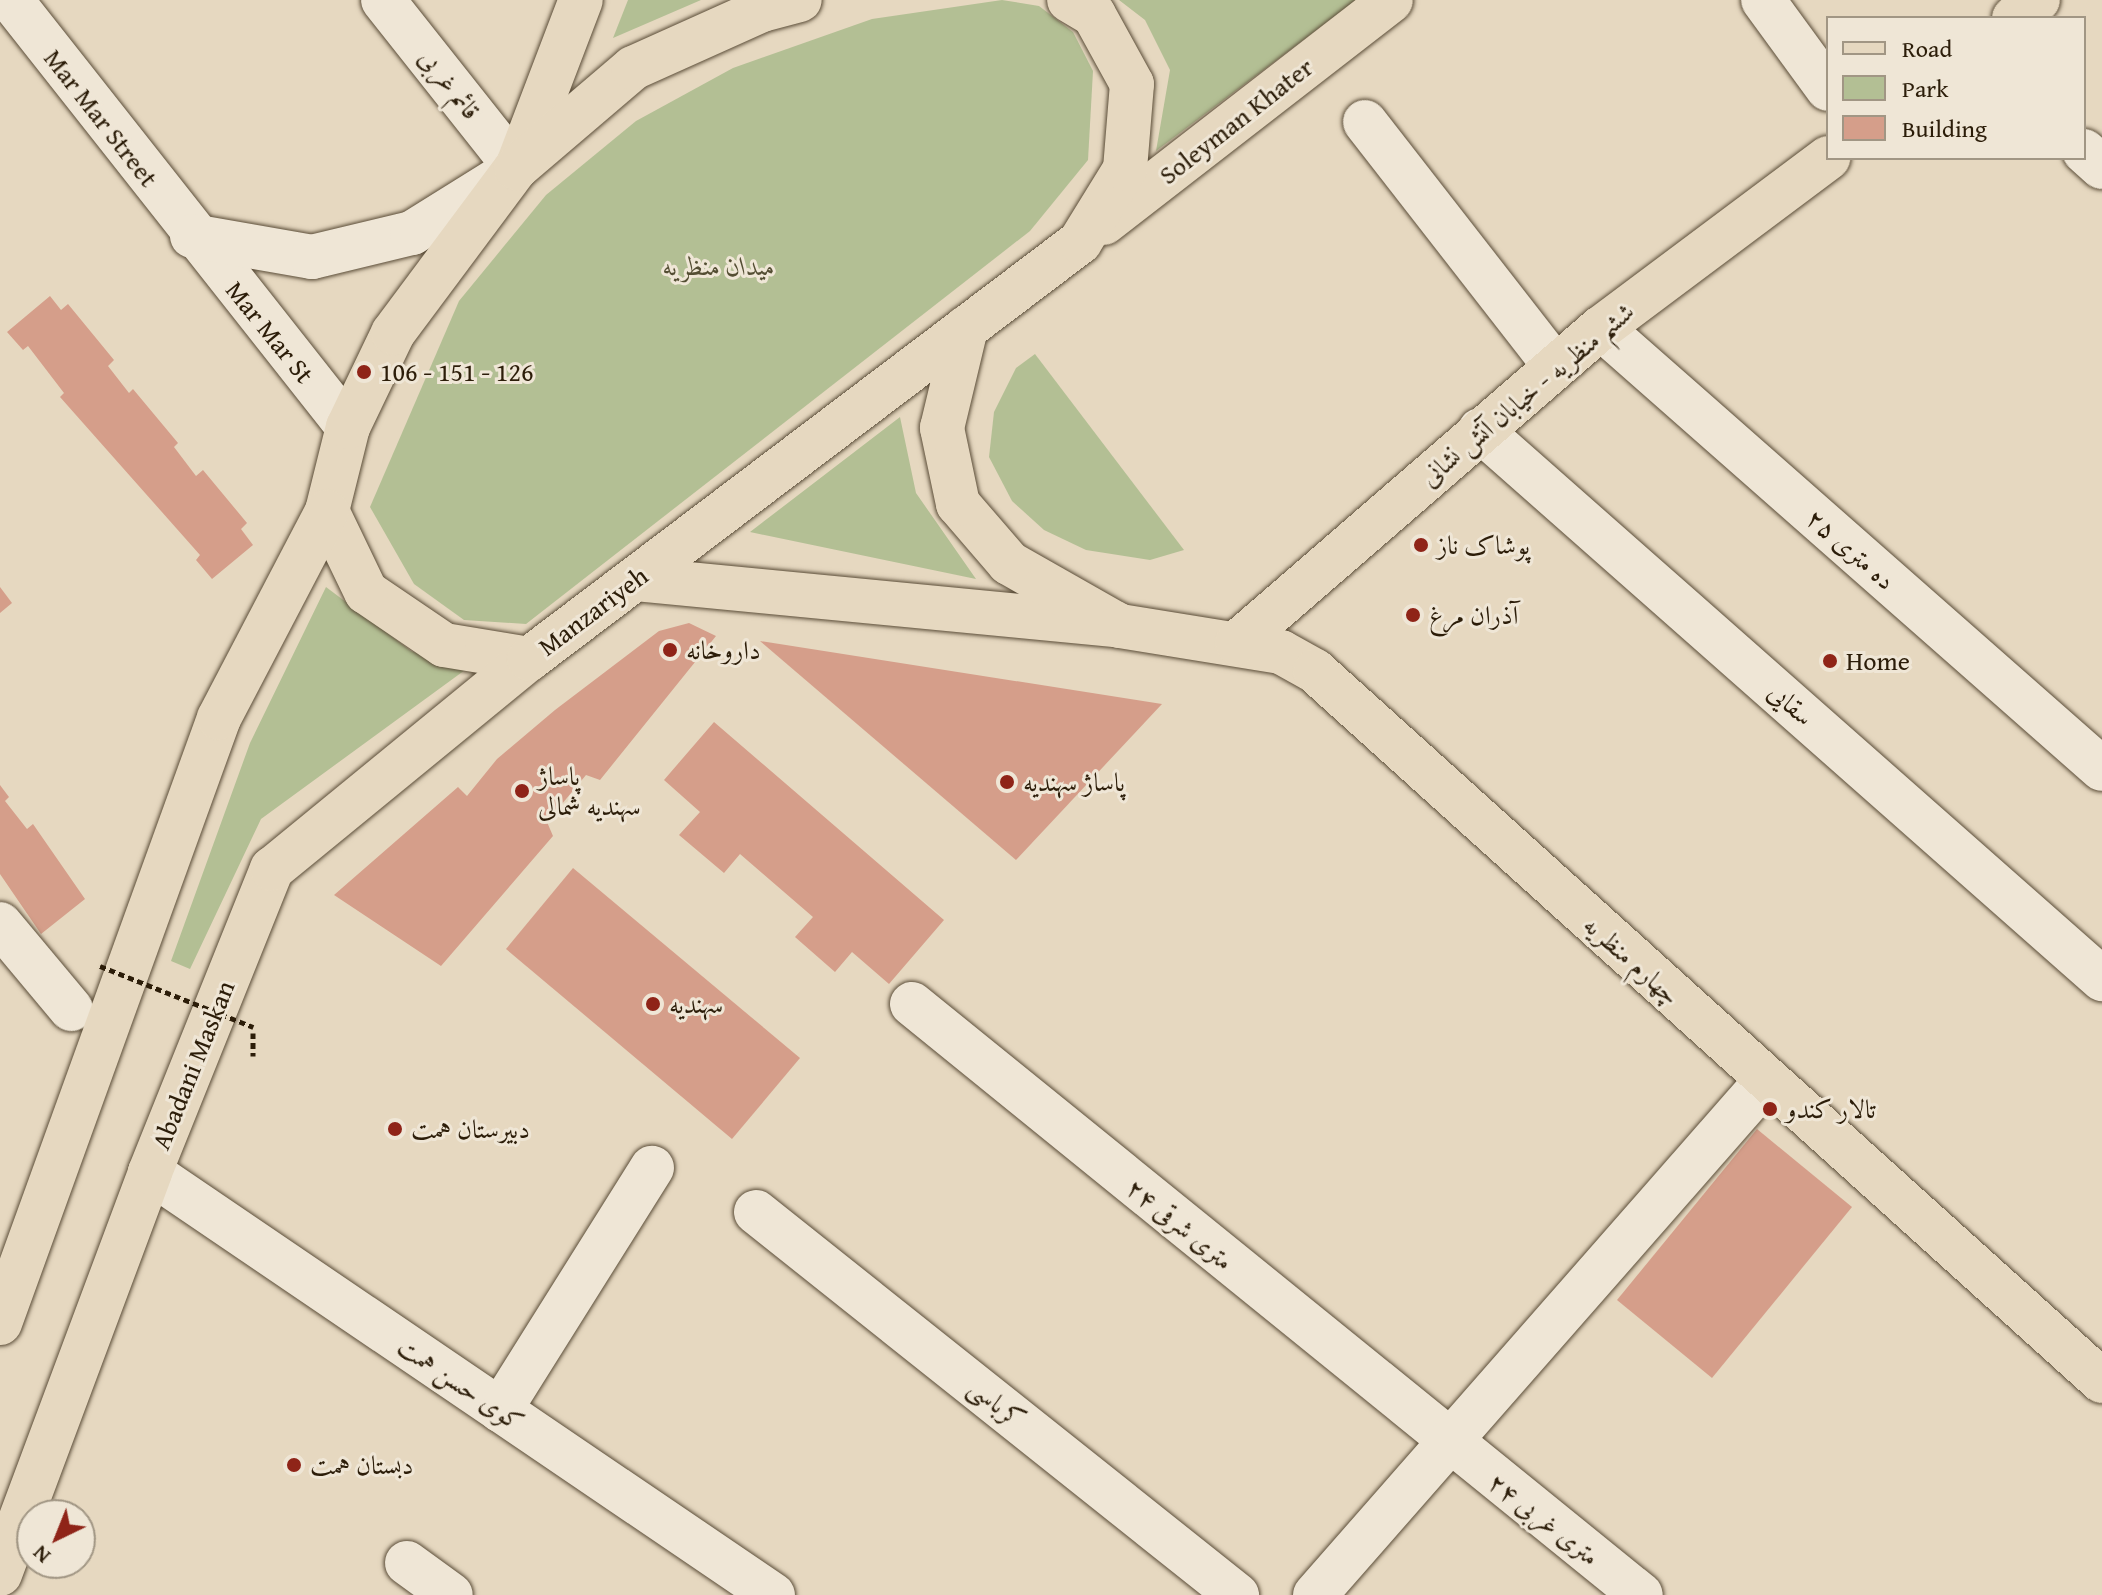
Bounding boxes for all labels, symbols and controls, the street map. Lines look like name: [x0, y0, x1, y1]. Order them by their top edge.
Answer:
legend: [1826, 16, 2086, 160]
text: Road: [1902, 31, 1952, 66]
street label: Mar Mar Street: [38, 43, 164, 193]
street label: قائم غربی: [413, 43, 487, 125]
street label: Soleyman Khater: [1153, 51, 1319, 191]
text: Park: [1902, 71, 1948, 106]
text: Building: [1902, 111, 1987, 146]
park label: میدان منظریه: [663, 250, 775, 282]
street label: Mar Mar St: [219, 275, 321, 389]
street label: ششم منظریه - خیابان آتش نشانی: [1414, 295, 1640, 493]
place label: 106 - 151 - 126: [380, 356, 533, 388]
marker: 106 - 151 - 126: [355, 363, 373, 381]
street label: ده متری ۲۵: [1800, 502, 1902, 596]
place label: پوشاک ناز: [1437, 529, 1530, 561]
marker: پوشاک ناز: [1412, 536, 1430, 554]
street label: Manzariyeh: [532, 560, 654, 662]
place label: آذران مرغ: [1429, 599, 1518, 631]
marker: آذران مرغ: [1404, 606, 1422, 624]
place label: داروخانه: [686, 634, 761, 666]
marker: داروخانه: [661, 641, 679, 659]
place label: Home: [1846, 645, 1910, 677]
marker: Home: [1821, 652, 1839, 670]
street label: سقایی: [1762, 676, 1820, 732]
place label: پاساژ سهندیه شمالی: [538, 760, 641, 822]
place label: پاساژ سهندیه: [1023, 766, 1125, 798]
marker: پاساژ سهندیه: [998, 773, 1016, 791]
marker: پاساژ سهندیه شمالی: [513, 782, 531, 800]
street label: چهارم منظریه: [1577, 909, 1687, 1011]
street label: Abadani Maskan: [145, 976, 241, 1154]
place label: سهندیه: [669, 988, 723, 1020]
marker: سهندیه: [644, 995, 662, 1013]
place label: تالار کندو: [1786, 1093, 1876, 1125]
marker: تالار کندو: [1761, 1100, 1779, 1118]
place label: دبیرستان همت: [411, 1113, 530, 1145]
marker: دبیرستان همت: [386, 1120, 404, 1138]
street label: ۲۴ متری شرقی: [1120, 1172, 1240, 1276]
street label: کوی حسن همت: [392, 1330, 530, 1438]
street label: کرباسی: [963, 1371, 1031, 1435]
place label: دبستان همت: [310, 1449, 413, 1481]
marker: دبستان همت: [285, 1456, 303, 1474]
street label: ۲۴ متری غربی: [1482, 1466, 1606, 1572]
north arrow: [16, 1499, 96, 1579]
text: N: [25, 1538, 57, 1572]

